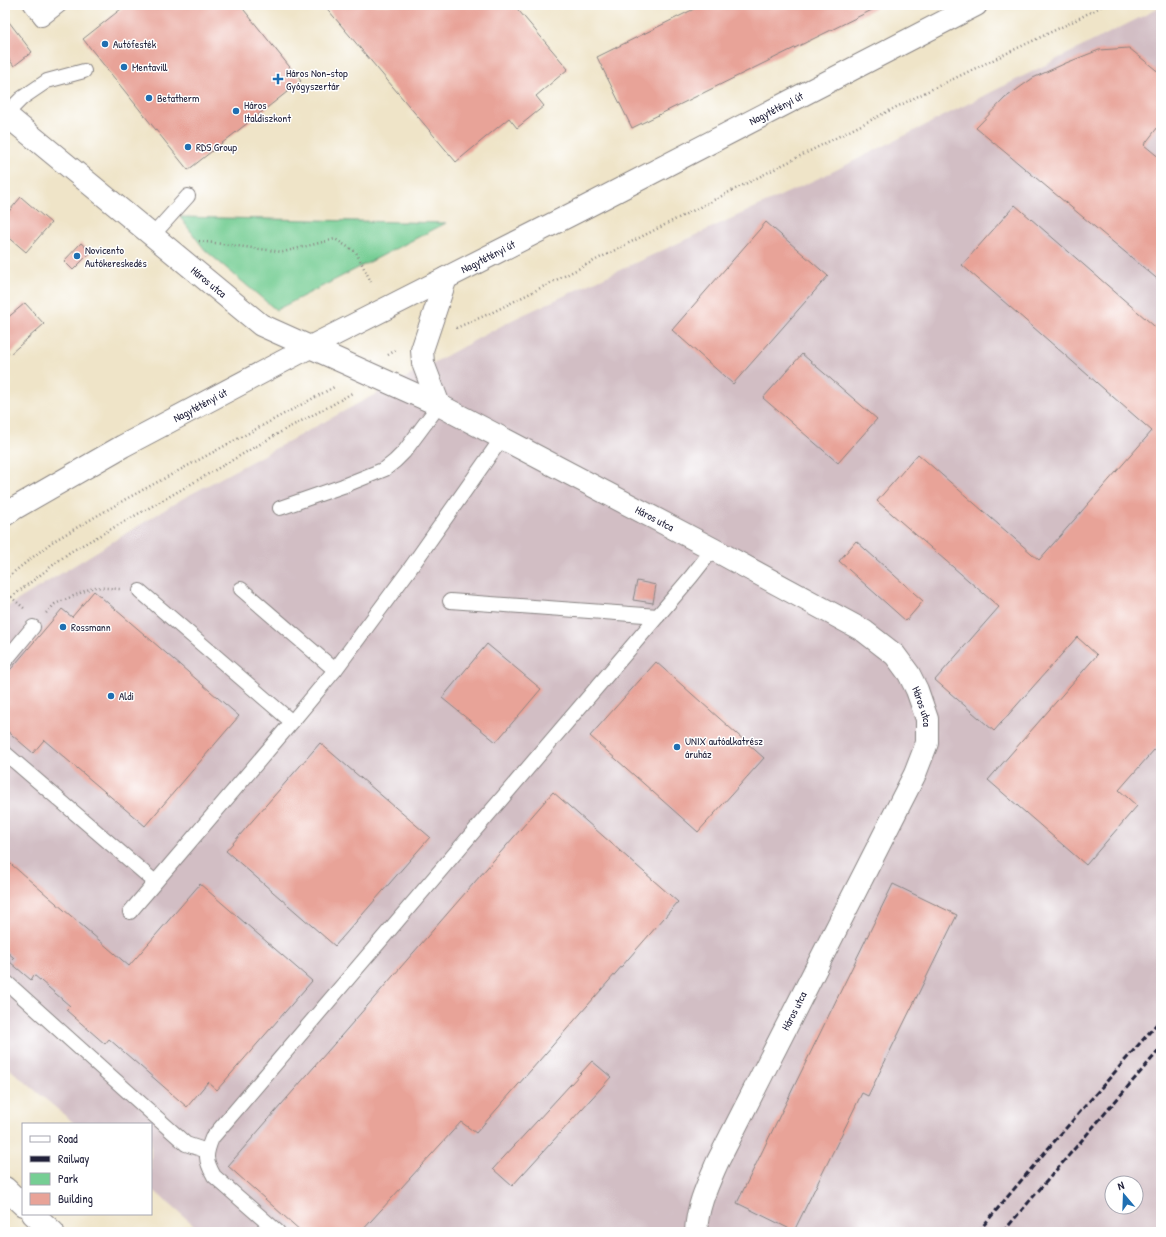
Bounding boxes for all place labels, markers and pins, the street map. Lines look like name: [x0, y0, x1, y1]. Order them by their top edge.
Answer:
place label: Autófesték: [113, 37, 157, 51]
marker: Autófesték: [100, 39, 110, 49]
place label: Mentavill: [132, 60, 168, 74]
marker: Mentavill: [119, 62, 129, 72]
place label: Háros Non-stop Gyógyszertár: [286, 66, 348, 93]
marker: Háros Non-stop Gyógyszertár: [273, 74, 283, 84]
place label: Betatherm: [157, 91, 200, 105]
marker: Betatherm: [144, 93, 154, 103]
place label: Háros Italdiszkont: [244, 98, 291, 125]
marker: Háros Italdiszkont: [231, 106, 241, 116]
place label: RDS Group: [196, 140, 237, 154]
marker: RDS Group: [183, 142, 193, 152]
place label: Novicento Autókereskedés: [85, 243, 147, 270]
marker: Novicento Autókereskedés: [72, 251, 82, 261]
place label: Rossmann: [71, 620, 111, 634]
marker: Rossmann: [58, 622, 68, 632]
place label: Aldi: [119, 689, 134, 703]
marker: Aldi: [106, 691, 116, 701]
place label: UNIX autóalkatrész áruház: [685, 734, 763, 761]
marker: UNIX autóalkatrész áruház: [672, 742, 682, 752]

